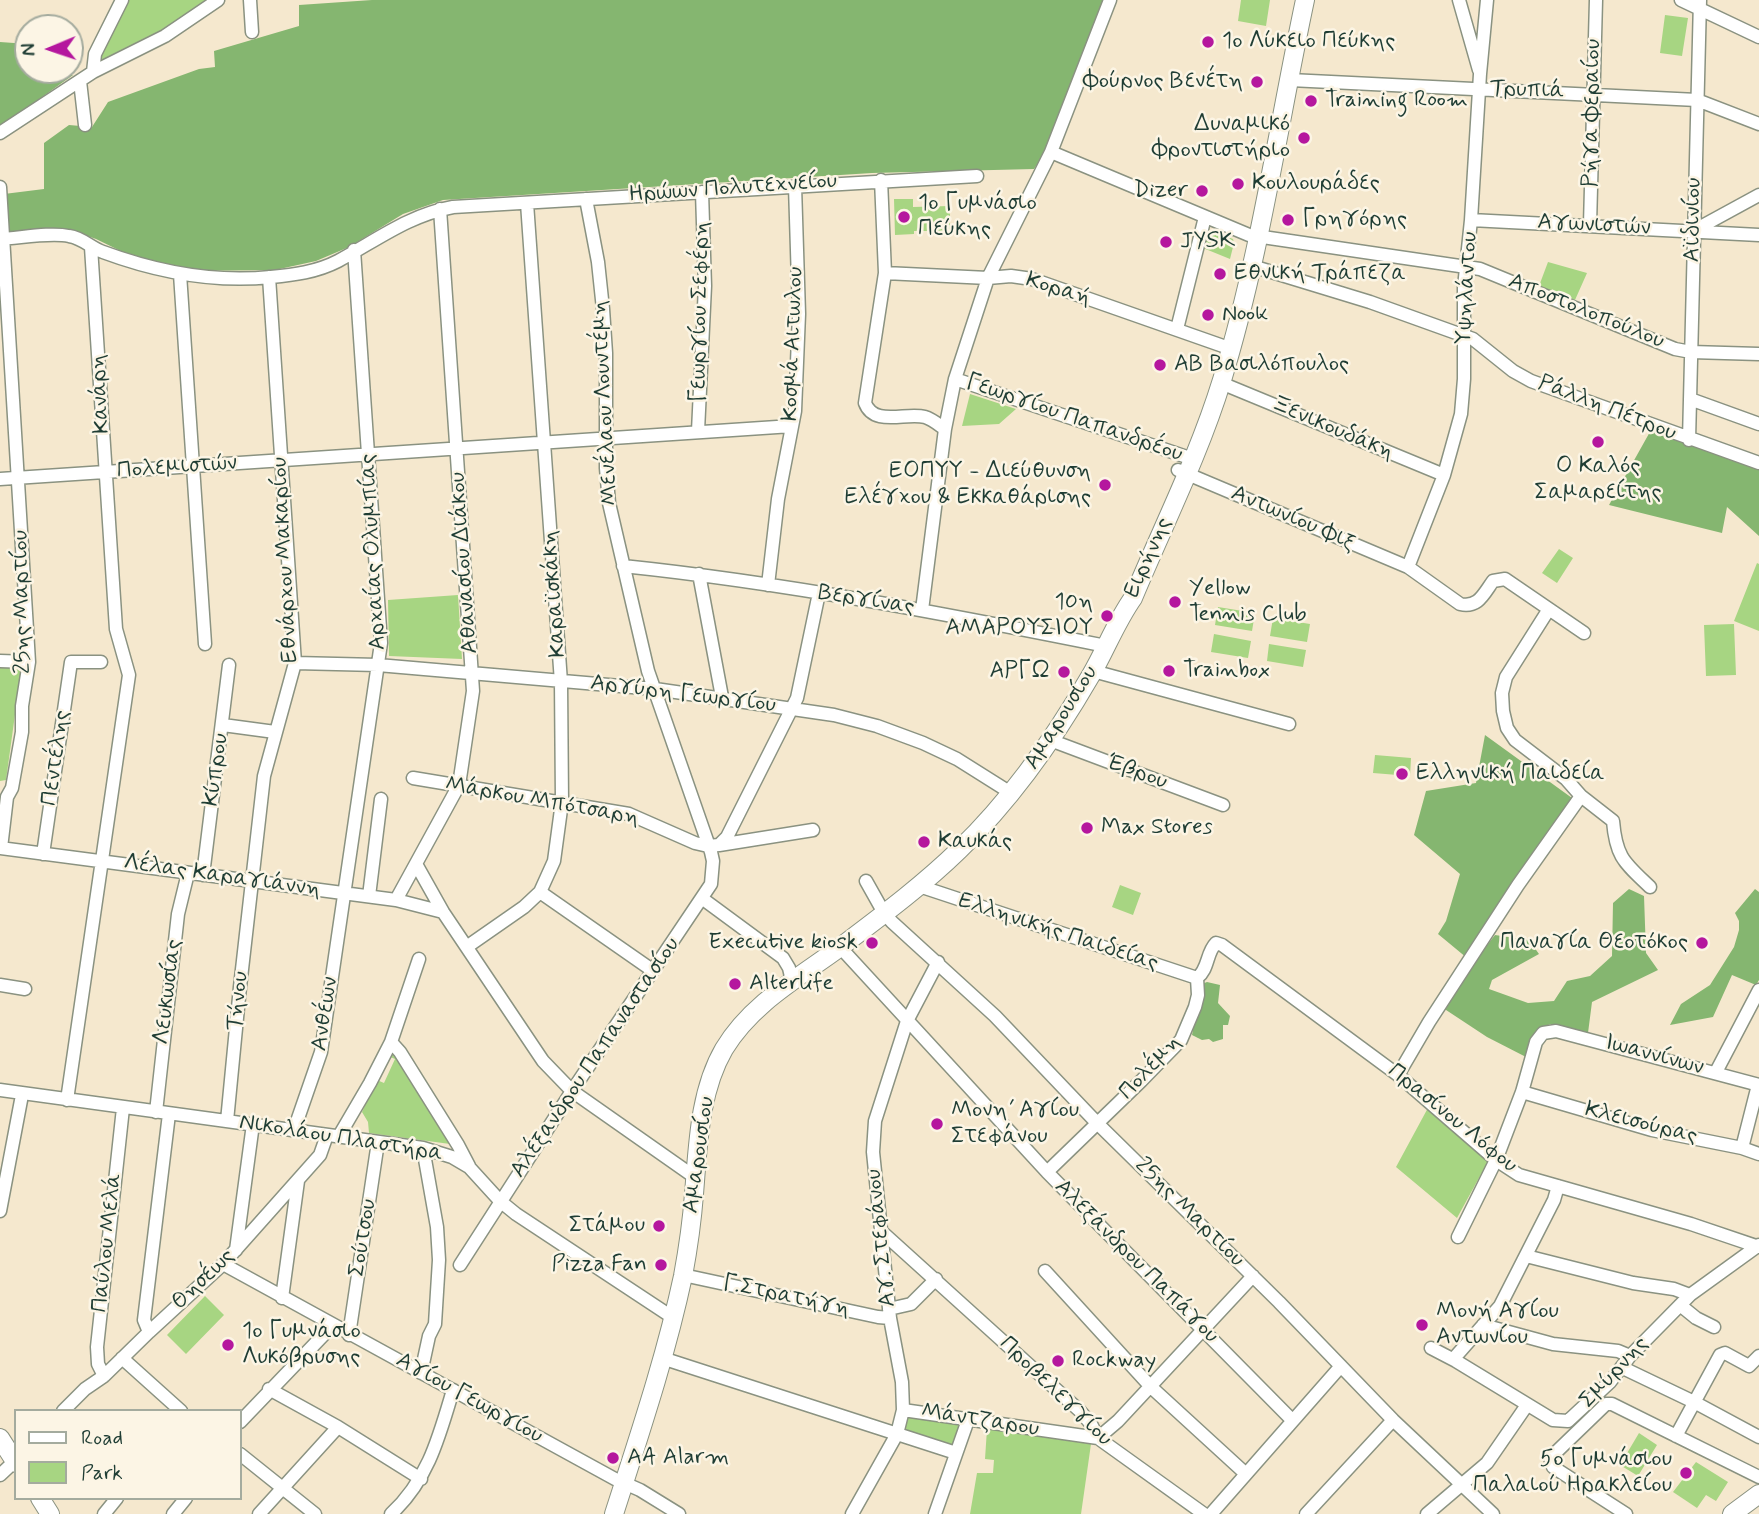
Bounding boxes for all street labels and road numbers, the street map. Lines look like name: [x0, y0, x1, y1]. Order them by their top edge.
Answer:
street label: Ρήγα Φεραίου: [1578, 39, 1608, 187]
street label: Τρυπιά: [1489, 76, 1565, 106]
street label: Ηρώων Πολυτεχνείου: [628, 168, 838, 210]
street label: Αϊδινίου: [1679, 177, 1709, 263]
street label: Αγωνιστών: [1537, 209, 1651, 243]
street label: Γεωργίου Σεφέρη: [686, 221, 716, 403]
street label: Υψηλάντου: [1451, 231, 1485, 345]
street label: Κοσμά Αιτωλου: [778, 266, 810, 422]
street label: Κοραή: [1022, 267, 1094, 313]
street label: Αποστολοπούλου: [1504, 268, 1668, 356]
street label: Μενέλαου Λουντέμη: [587, 299, 625, 507]
street label: Κανάρη: [85, 353, 117, 435]
street label: Γεωργίου Παπανδρέου: [962, 369, 1186, 469]
street label: Ράλλη Πέτρου: [1534, 370, 1680, 448]
street label: Ξενικουδάκη: [1266, 391, 1398, 467]
street label: Πολεμιστών: [116, 450, 238, 486]
street label: Αρχαίας Ολυμπίας: [355, 453, 393, 651]
street label: Εθνάρχου Μακαρίου: [267, 456, 305, 664]
street label: Αθανασίου Διάκου: [445, 471, 485, 655]
street label: Αντωνίου Φιξ: [1227, 480, 1359, 558]
street label: Ειρήνης: [1119, 513, 1179, 603]
street label: Καραϊσκάκη: [537, 529, 573, 659]
street label: 25ης Μαρτίου: [8, 530, 38, 674]
street label: Βεργίνας: [816, 580, 916, 622]
street label: Αμαρουσίου: [1019, 661, 1105, 775]
street label: Αργύρη Γεωργίου: [589, 670, 777, 720]
street label: Πεντέλης: [37, 708, 77, 808]
street label: Κύπρου: [198, 732, 236, 808]
street label: Έβρου: [1103, 749, 1171, 797]
street label: Μάρκου Μπότσαρη: [443, 771, 641, 833]
street label: Λέλας Καραγιάννη: [122, 850, 322, 904]
street label: Ελληνικής Παιδείας: [954, 888, 1162, 978]
street label: Αλέξανδρου Παπαναστασίου: [505, 933, 687, 1183]
street label: Λευκωσίας: [149, 938, 189, 1046]
street label: Τήνου: [222, 970, 256, 1032]
street label: Ανθέων: [307, 975, 345, 1053]
street label: Πολέμη: [1114, 1030, 1188, 1106]
street label: Ιωαννίνων: [1601, 1030, 1707, 1082]
street label: Πρασίνου Λόφου: [1381, 1058, 1523, 1180]
street label: Αμαρουσίου: [678, 1095, 722, 1215]
street label: Κλεισούρας: [1582, 1097, 1700, 1151]
street label: Νικολάου Πλαστήρα: [237, 1109, 445, 1169]
street label: 25ης Μαρτίου: [1128, 1152, 1250, 1274]
street label: Αγ. Στεφάνου: [861, 1167, 903, 1309]
street label: Παύλου Μελά: [87, 1172, 129, 1314]
street label: Αλεξάνδρου Παπάγου: [1048, 1174, 1224, 1350]
street label: Σούτσου: [344, 1197, 384, 1279]
street label: Θησέως: [167, 1243, 241, 1317]
street label: Γ.Στρατήγη: [720, 1270, 852, 1324]
street label: Προβελεγγίου: [993, 1331, 1117, 1453]
street label: Σμύρνης: [1575, 1331, 1655, 1415]
street label: Αγίου Γεωργίου: [391, 1347, 547, 1451]
street label: Μάντζαρου: [919, 1398, 1041, 1444]

